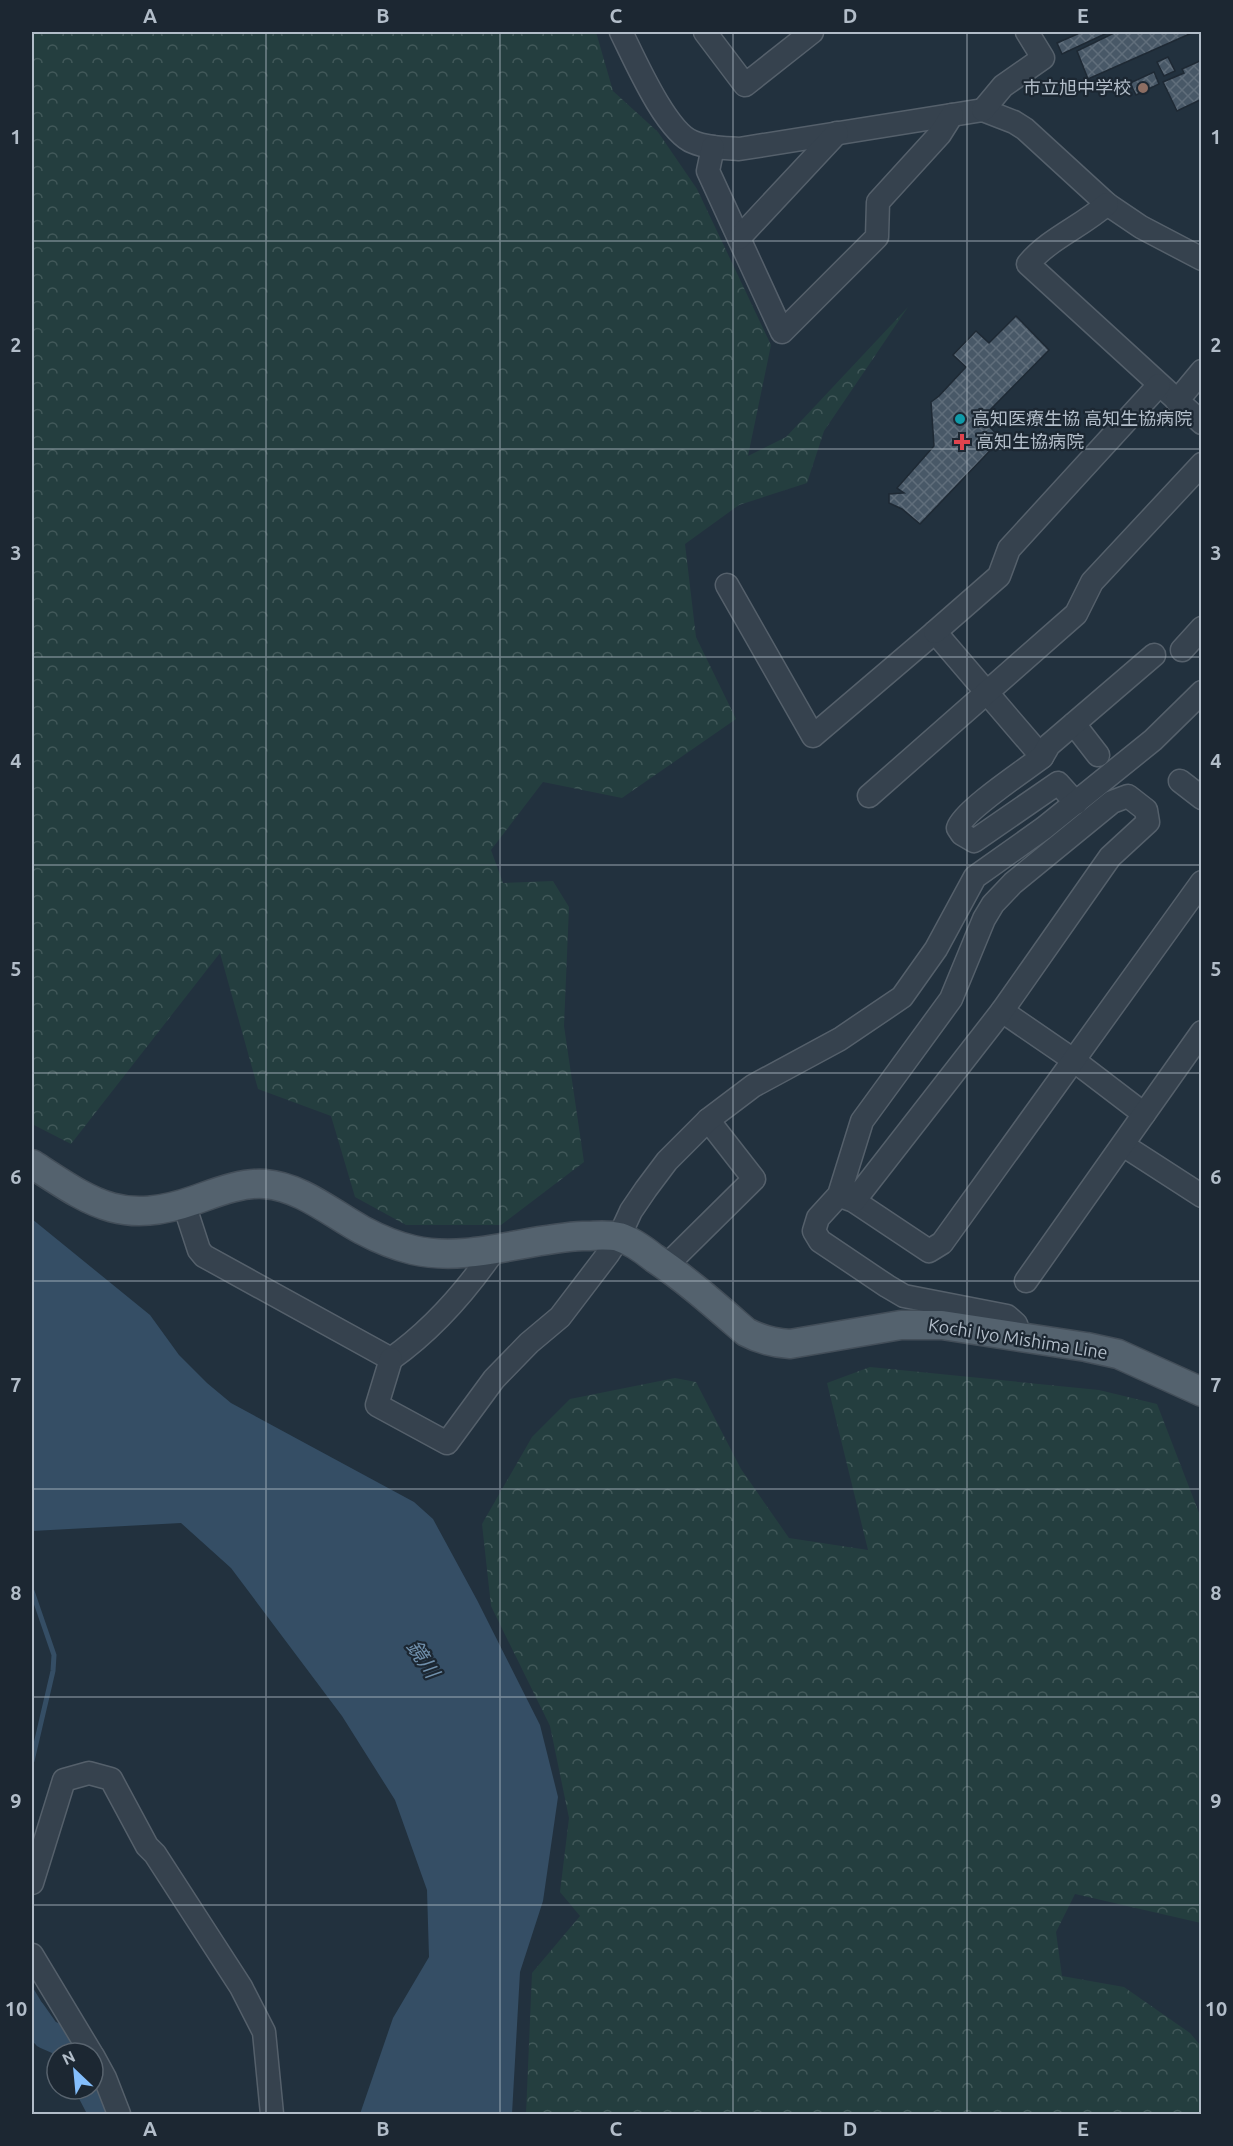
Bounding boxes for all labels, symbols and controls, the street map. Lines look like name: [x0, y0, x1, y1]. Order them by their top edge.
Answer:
text: A: [143, 4, 157, 27]
text: B: [376, 4, 390, 27]
text: C: [610, 4, 623, 27]
text: D: [843, 4, 857, 27]
text: E: [1077, 4, 1089, 27]
place label: 市立旭中学校: [1023, 77, 1131, 97]
marker: 市立旭中学校: [1136, 81, 1150, 95]
text: 1: [10, 125, 22, 148]
text: 1: [1210, 125, 1222, 148]
text: 2: [10, 333, 22, 356]
text: 2: [1210, 333, 1222, 356]
place label: 高知医療生協 高知生協病院: [972, 408, 1192, 428]
marker: 高知医療生協 高知生協病院: [953, 412, 967, 426]
place label: 高知生協病院: [976, 431, 1084, 451]
marker: 高知生協病院: [953, 433, 971, 451]
text: 3: [10, 541, 22, 564]
text: 3: [1210, 541, 1222, 564]
text: 4: [10, 749, 22, 772]
text: 4: [1210, 749, 1222, 772]
text: 5: [10, 957, 22, 980]
text: 5: [1210, 957, 1222, 980]
text: 6: [10, 1165, 22, 1188]
text: 6: [1210, 1165, 1222, 1188]
street label: Kochi Iyo Mishima Line: [927, 1314, 1109, 1362]
text: 7: [10, 1373, 22, 1396]
text: 7: [1210, 1373, 1222, 1396]
text: 8: [10, 1581, 22, 1604]
text: 8: [1210, 1581, 1222, 1604]
water label: 鏡川: [403, 1636, 445, 1683]
text: 9: [10, 1789, 22, 1812]
text: 9: [1210, 1789, 1222, 1812]
text: 10: [5, 1997, 27, 2020]
text: 10: [1205, 1997, 1227, 2020]
north arrow: [45, 2041, 105, 2101]
text: N: [59, 2047, 78, 2068]
text: A: [143, 2117, 157, 2140]
text: B: [376, 2117, 390, 2140]
text: C: [610, 2117, 623, 2140]
text: D: [843, 2117, 857, 2140]
text: E: [1077, 2117, 1089, 2140]

